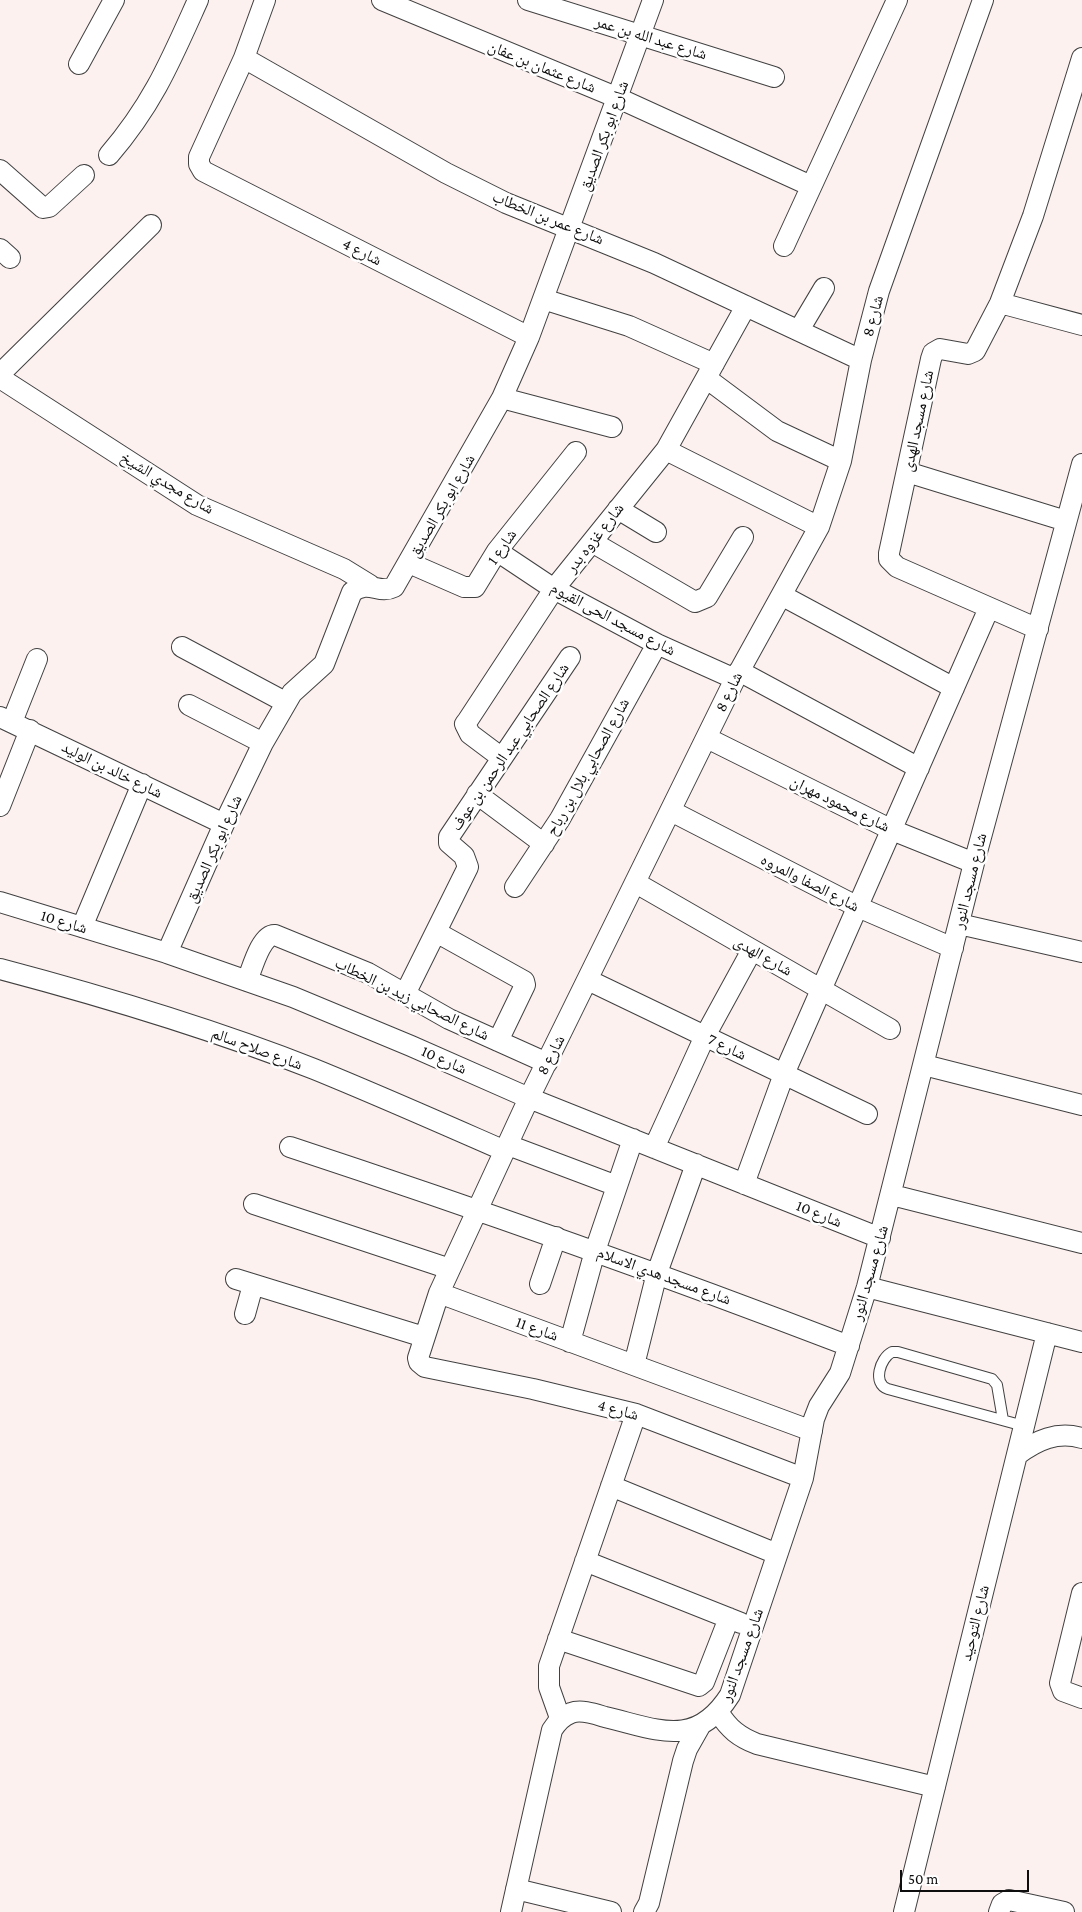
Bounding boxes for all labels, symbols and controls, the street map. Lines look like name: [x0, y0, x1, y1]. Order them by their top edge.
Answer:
street label: شارع عبد الله بن عمر: [593, 12, 709, 64]
street label: شارع عثمان بن عفان: [485, 37, 599, 97]
street label: شارع ابو بكر الصديق: [575, 78, 633, 194]
street label: شارع عمر بن الخطاب: [489, 187, 607, 249]
street label: شارع 4: [339, 234, 385, 270]
street label: شارع 8: [858, 293, 888, 339]
street label: شارع مسجد الهدى: [898, 368, 938, 474]
street label: شارع مجدي الشيخ: [117, 447, 217, 519]
street label: شارع ابو بكر الصديق: [405, 451, 479, 561]
street label: شارع غزوه بدر: [562, 499, 628, 577]
street label: شارع 1: [483, 526, 521, 568]
street label: شارع مسجد الحى القيوم: [547, 578, 679, 660]
street label: شارع الصحابي عبد الرحمن بن عوف: [447, 659, 573, 835]
street label: شارع 8: [711, 669, 747, 715]
street label: شارع الصحابي بلال بن رباح: [542, 695, 634, 839]
street label: شارع خالد بن الوليد: [58, 737, 166, 803]
street label: شارع محمود مهران: [787, 772, 893, 836]
street label: شارع ابو بكر الصديق: [182, 792, 246, 906]
street label: شارع مسجد النور: [949, 831, 991, 931]
street label: شارع الصفا والمروه: [757, 850, 863, 916]
street label: شارع 10: [38, 906, 90, 938]
street label: شارع الهدى: [730, 932, 796, 980]
street label: شارع الصحابي زيد بن الخطاب: [332, 953, 492, 1045]
street label: شارع صلاح سالم: [209, 1024, 305, 1074]
street label: شارع 7: [704, 1029, 750, 1065]
street label: شارع 8: [533, 1032, 569, 1078]
street label: شارع 10: [418, 1042, 470, 1078]
street label: شارع 10: [793, 1196, 845, 1232]
street label: شارع مسجد النور: [847, 1223, 893, 1323]
street label: شارع مسجد هدي الاسلام: [594, 1243, 734, 1309]
street label: شارع 11: [513, 1312, 561, 1346]
street label: شارع 4: [595, 1395, 641, 1425]
street label: شارع التوحيد: [956, 1583, 994, 1663]
street label: شارع مسجد النور: [716, 1606, 768, 1704]
scale bar: [902, 1860, 1031, 1892]
text: 50 m: [908, 1871, 938, 1887]

